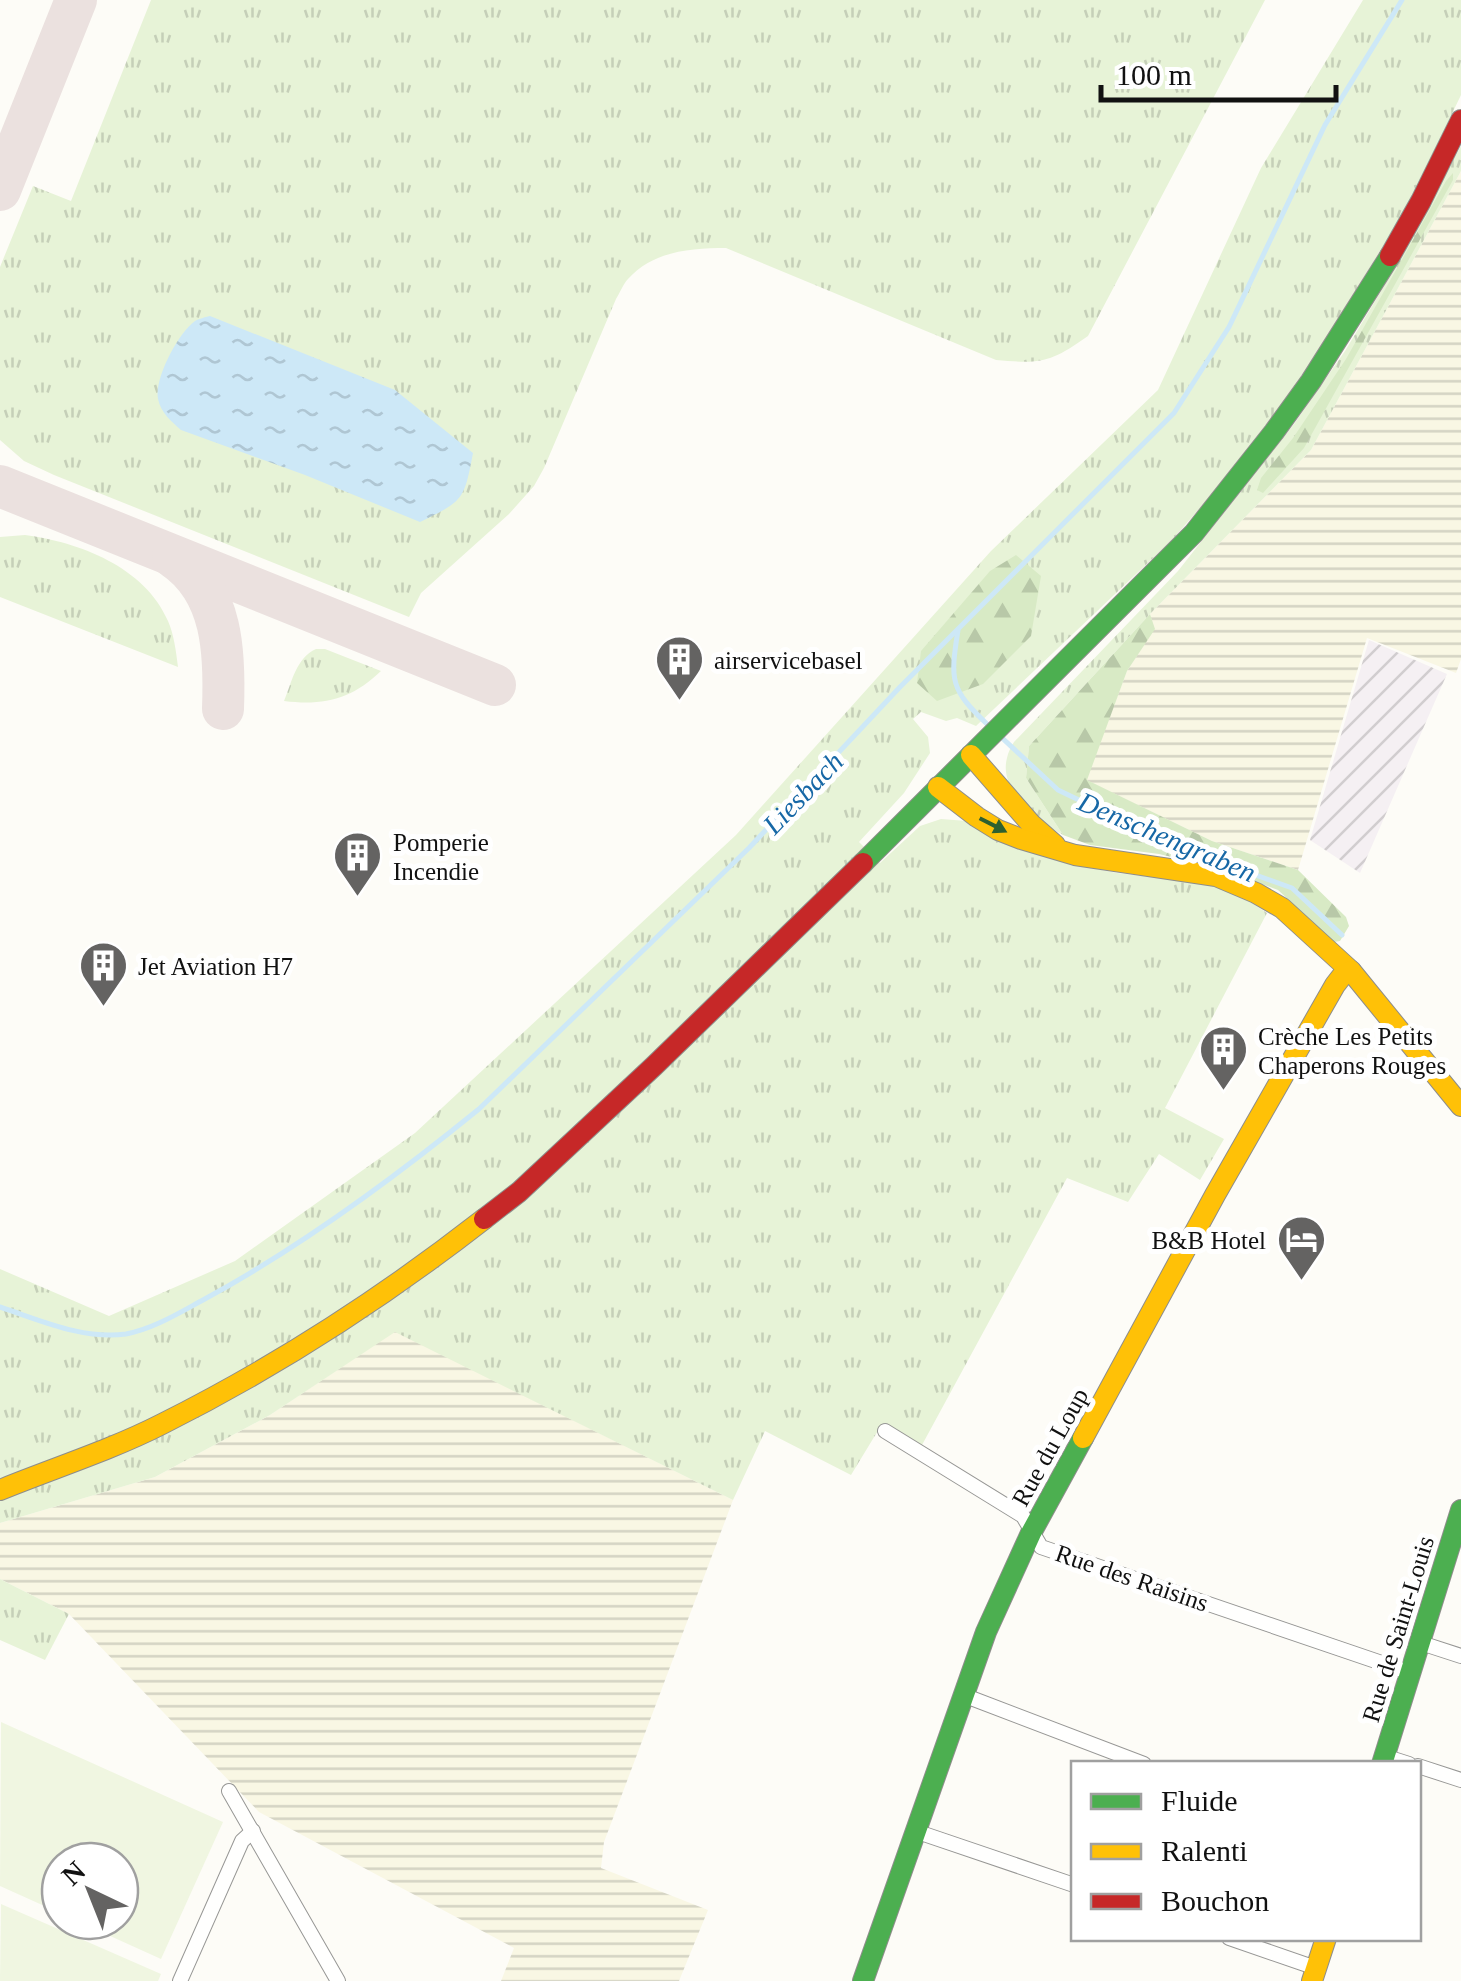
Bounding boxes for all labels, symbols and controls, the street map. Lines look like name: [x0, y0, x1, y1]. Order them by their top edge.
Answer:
scale bar: [1101, 40, 1336, 102]
text: 100 m: [1116, 58, 1192, 91]
building icon: airservicebasel: [653, 634, 705, 702]
place label: airservicebasel: [714, 647, 863, 674]
water label: Liesbach: [756, 746, 849, 841]
water label: Denschengraben: [1073, 785, 1260, 888]
one-way arrow: [978, 817, 1007, 834]
place label: Pomperie Incendie: [393, 829, 489, 885]
building icon: Pomperie Incendie: [332, 830, 384, 898]
building icon: Jet Aviation H7: [77, 940, 129, 1008]
place label: Jet Aviation H7: [138, 953, 293, 980]
place label: Crèche Les Petits Chaperons Rouges: [1258, 1023, 1446, 1079]
building icon: Crèche Les Petits Chaperons Rouges: [1197, 1024, 1249, 1092]
hotel icon: B&B Hotel: [1275, 1214, 1327, 1282]
place label: B&B Hotel: [1151, 1227, 1266, 1254]
street label: Rue du Loup: [1007, 1383, 1093, 1511]
street label: Rue de Saint-Louis: [1357, 1533, 1439, 1725]
street label: Rue des Raisins: [1052, 1539, 1212, 1617]
legend: [1071, 1761, 1421, 1941]
text: Fluide: [1161, 1784, 1238, 1817]
text: Ralenti: [1161, 1834, 1248, 1867]
north arrow: [40, 1841, 140, 1941]
text: N: [55, 1855, 91, 1891]
text: Bouchon: [1161, 1884, 1269, 1917]

